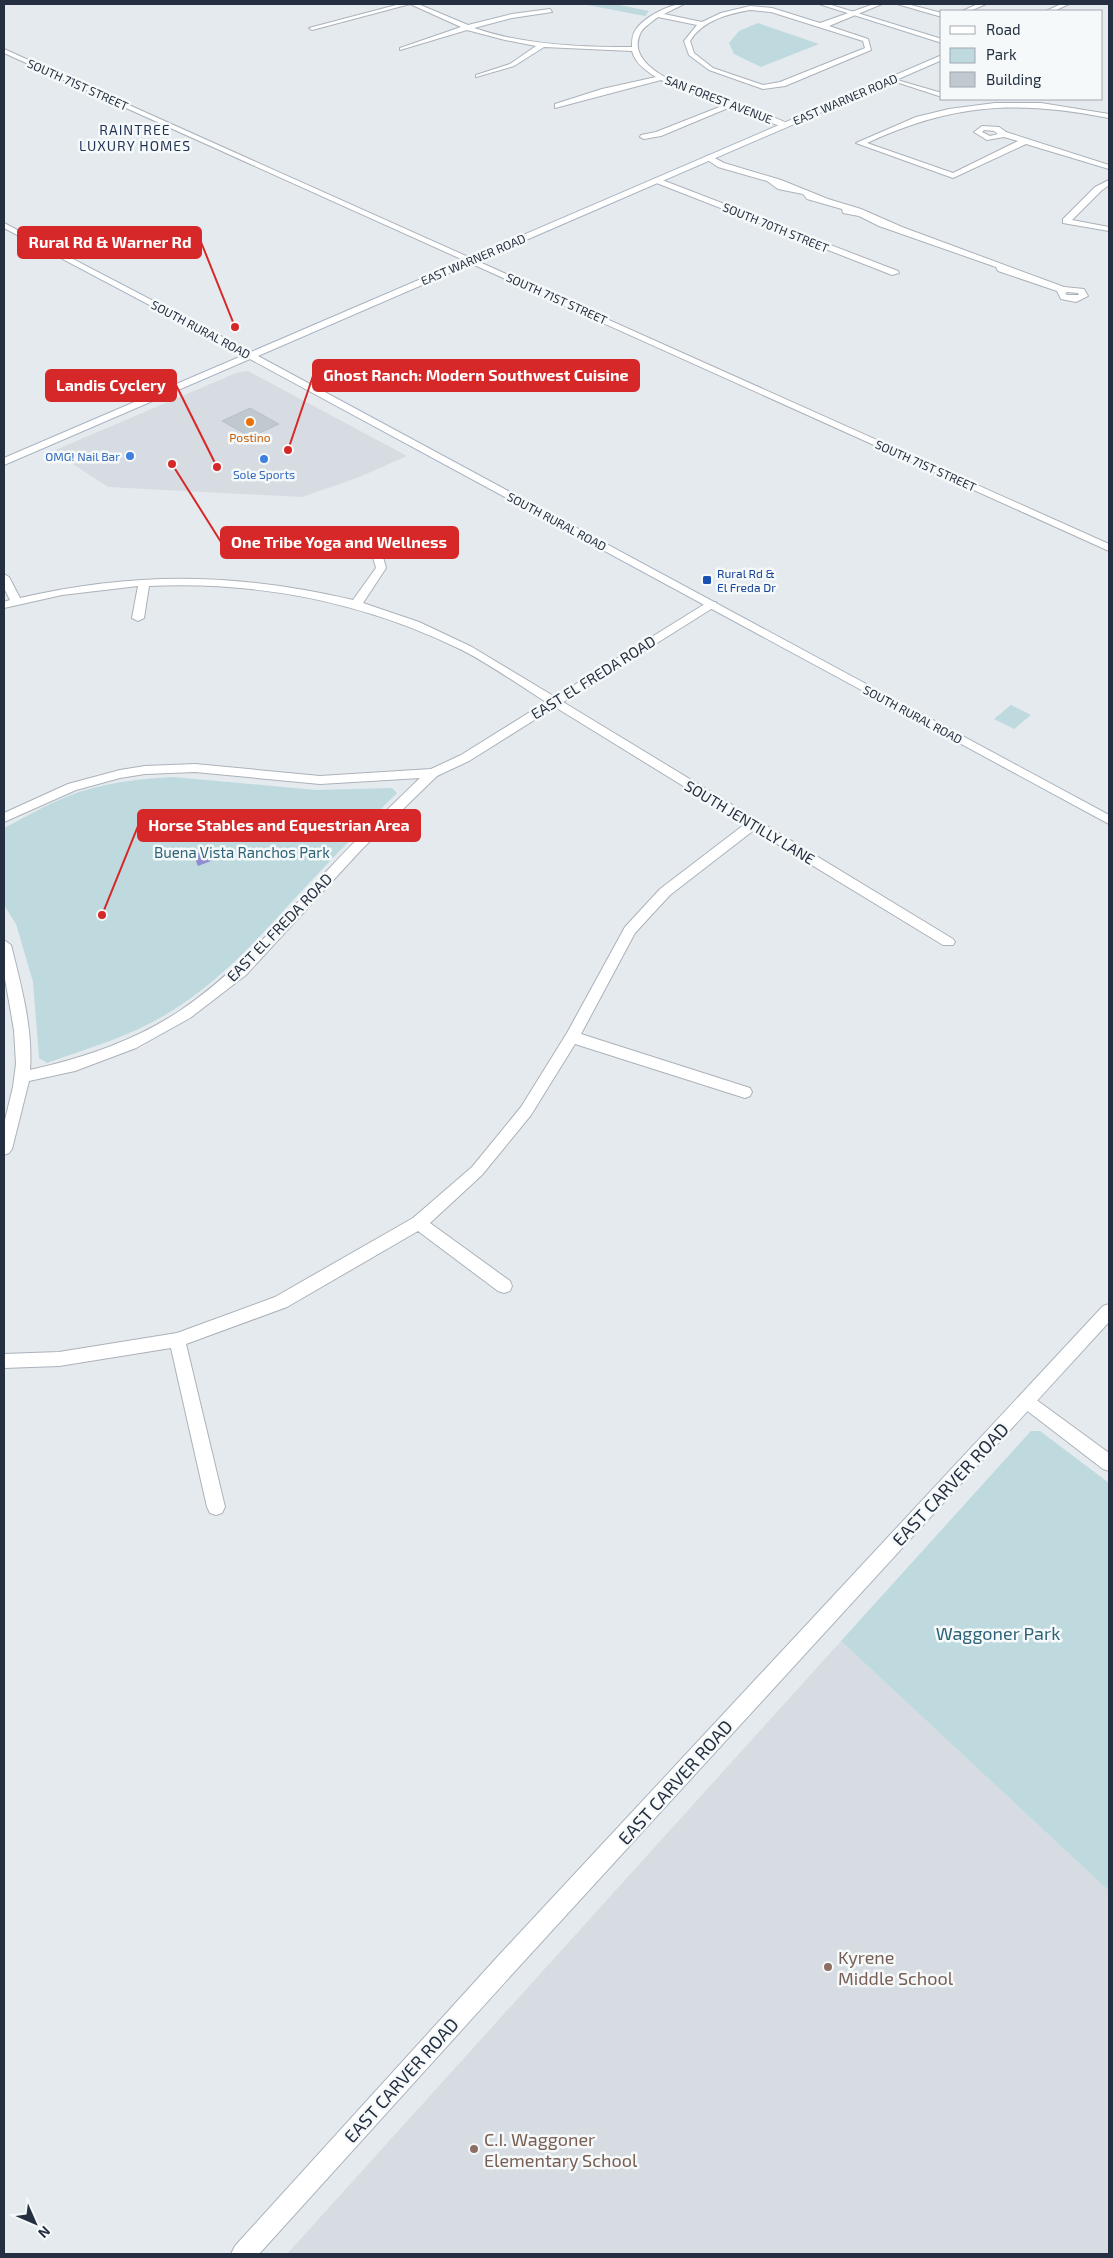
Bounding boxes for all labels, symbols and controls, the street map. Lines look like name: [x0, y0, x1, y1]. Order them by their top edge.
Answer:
legend: [940, 10, 1103, 100]
text: Road: [986, 20, 1021, 38]
text: Park: [986, 45, 1017, 63]
street label: SOUTH 71ST STREET: [25, 55, 131, 113]
text: Building: [986, 70, 1042, 88]
street label: EAST WARNER ROAD: [791, 71, 899, 127]
street label: SAN FOREST AVENUE: [663, 72, 775, 126]
district label: RAINTREE LUXURY HOMES: [79, 121, 191, 154]
street label: SOUTH 70TH STREET: [721, 199, 831, 255]
callout: Rural Rd & Warner Rd: [18, 227, 201, 258]
street label: EAST WARNER ROAD: [419, 231, 527, 287]
text: Rural Rd & Warner Rd: [29, 232, 191, 251]
street label: SOUTH 71ST STREET: [504, 269, 610, 327]
street label: SOUTH RURAL ROAD: [149, 297, 253, 361]
callout: Ghost Ranch: Modern Southwest Cuisine: [313, 360, 639, 391]
text: Ghost Ranch: Modern Southwest Cuisine: [323, 365, 629, 384]
callout: Landis Cyclery: [46, 370, 176, 401]
text: Landis Cyclery: [56, 375, 166, 395]
marker: Postino: [244, 416, 256, 428]
place label: Postino: [229, 430, 271, 444]
street label: SOUTH 71ST STREET: [873, 436, 979, 494]
place label: OMG! Nail Bar: [45, 449, 120, 463]
marker: OMG! Nail Bar: [124, 450, 136, 462]
marker: Sole Sports: [258, 453, 270, 465]
place label: Sole Sports: [233, 467, 295, 481]
street label: SOUTH RURAL ROAD: [505, 489, 609, 553]
callout: One Tribe Yoga and Wellness: [221, 527, 458, 558]
text: One Tribe Yoga and Wellness: [231, 532, 447, 551]
place label: Rural Rd & El Freda Dr: [717, 566, 776, 594]
marker: Rural Rd & El Freda Dr: [701, 574, 713, 586]
street label: EAST EL FREDA ROAD: [527, 631, 659, 723]
street label: SOUTH RURAL ROAD: [861, 682, 965, 746]
street label: SOUTH JENTILLY LANE: [682, 776, 818, 868]
callout: Horse Stables and Equestrian Area: [138, 810, 420, 841]
text: Horse Stables and Equestrian Area: [148, 815, 410, 834]
park label: Buena Vista Ranchos Park: [154, 843, 330, 861]
street label: EAST EL FREDA ROAD: [223, 869, 335, 985]
street label: EAST CARVER ROAD: [887, 1418, 1013, 1550]
park label: Waggoner Park: [936, 1622, 1060, 1644]
street label: EAST CARVER ROAD: [613, 1715, 737, 1849]
place label: Kyrene Middle School: [838, 1946, 954, 1989]
marker: Kyrene Middle School: [822, 1961, 834, 1973]
street label: EAST CARVER ROAD: [339, 2013, 463, 2147]
place label: C.I. Waggoner Elementary School: [484, 2128, 638, 2171]
marker: C.I. Waggoner Elementary School: [468, 2143, 480, 2155]
north arrow: [10, 2198, 60, 2248]
text: N: [35, 2223, 54, 2242]

